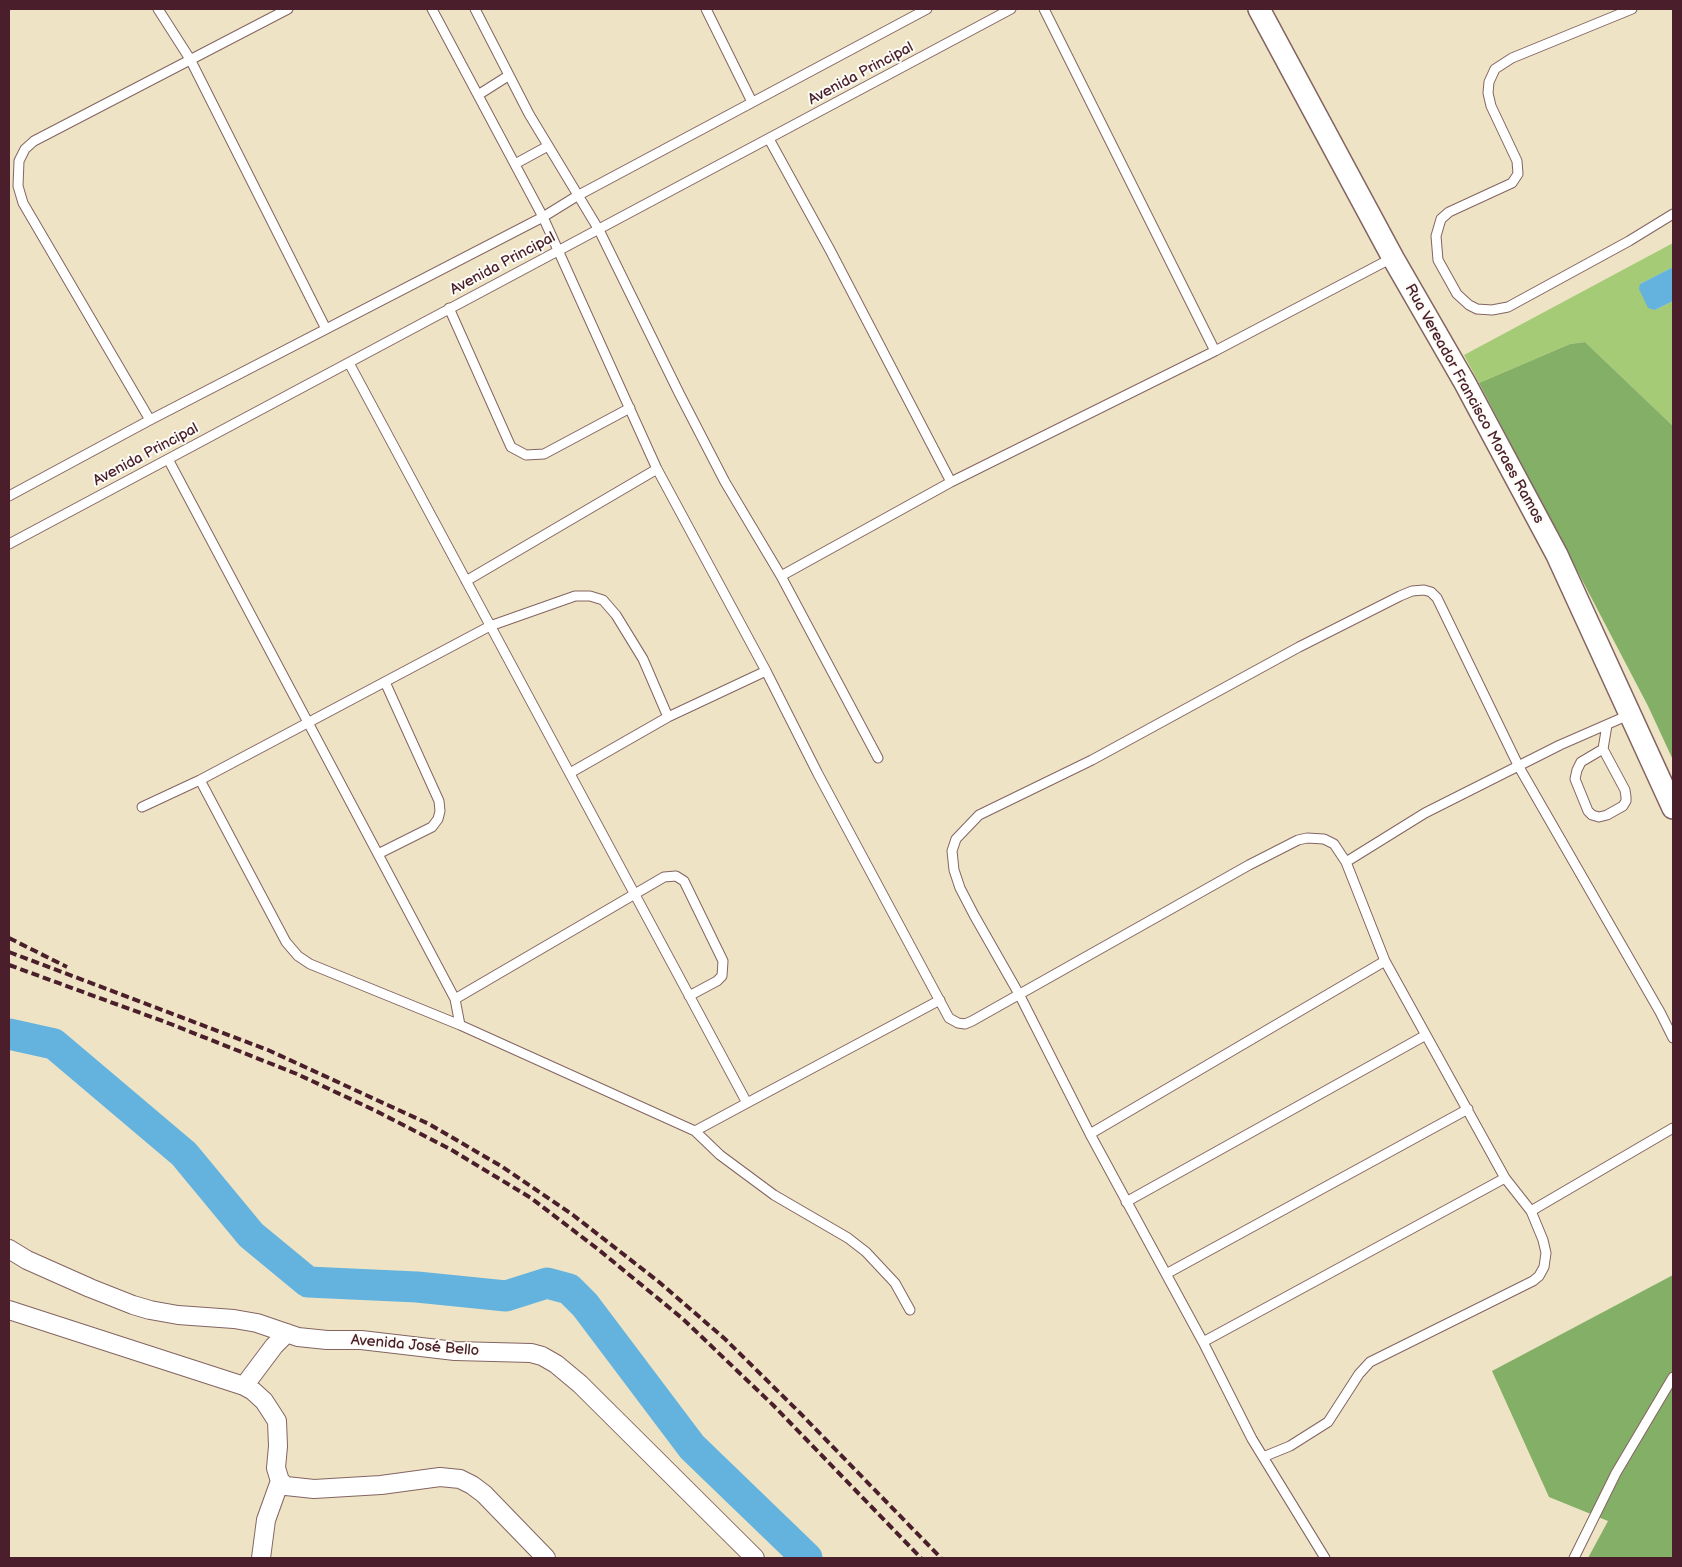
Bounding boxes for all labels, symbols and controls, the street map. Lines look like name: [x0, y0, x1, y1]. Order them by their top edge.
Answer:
street label: Avenida Principal: [805, 39, 917, 109]
street label: Avenida Principal: [447, 229, 559, 299]
street label: Rua Vereador Francisco Moraes Ramos: [1400, 281, 1548, 527]
street label: Avenida Principal: [90, 420, 202, 490]
street label: Avenida José Bello: [350, 1331, 480, 1361]

